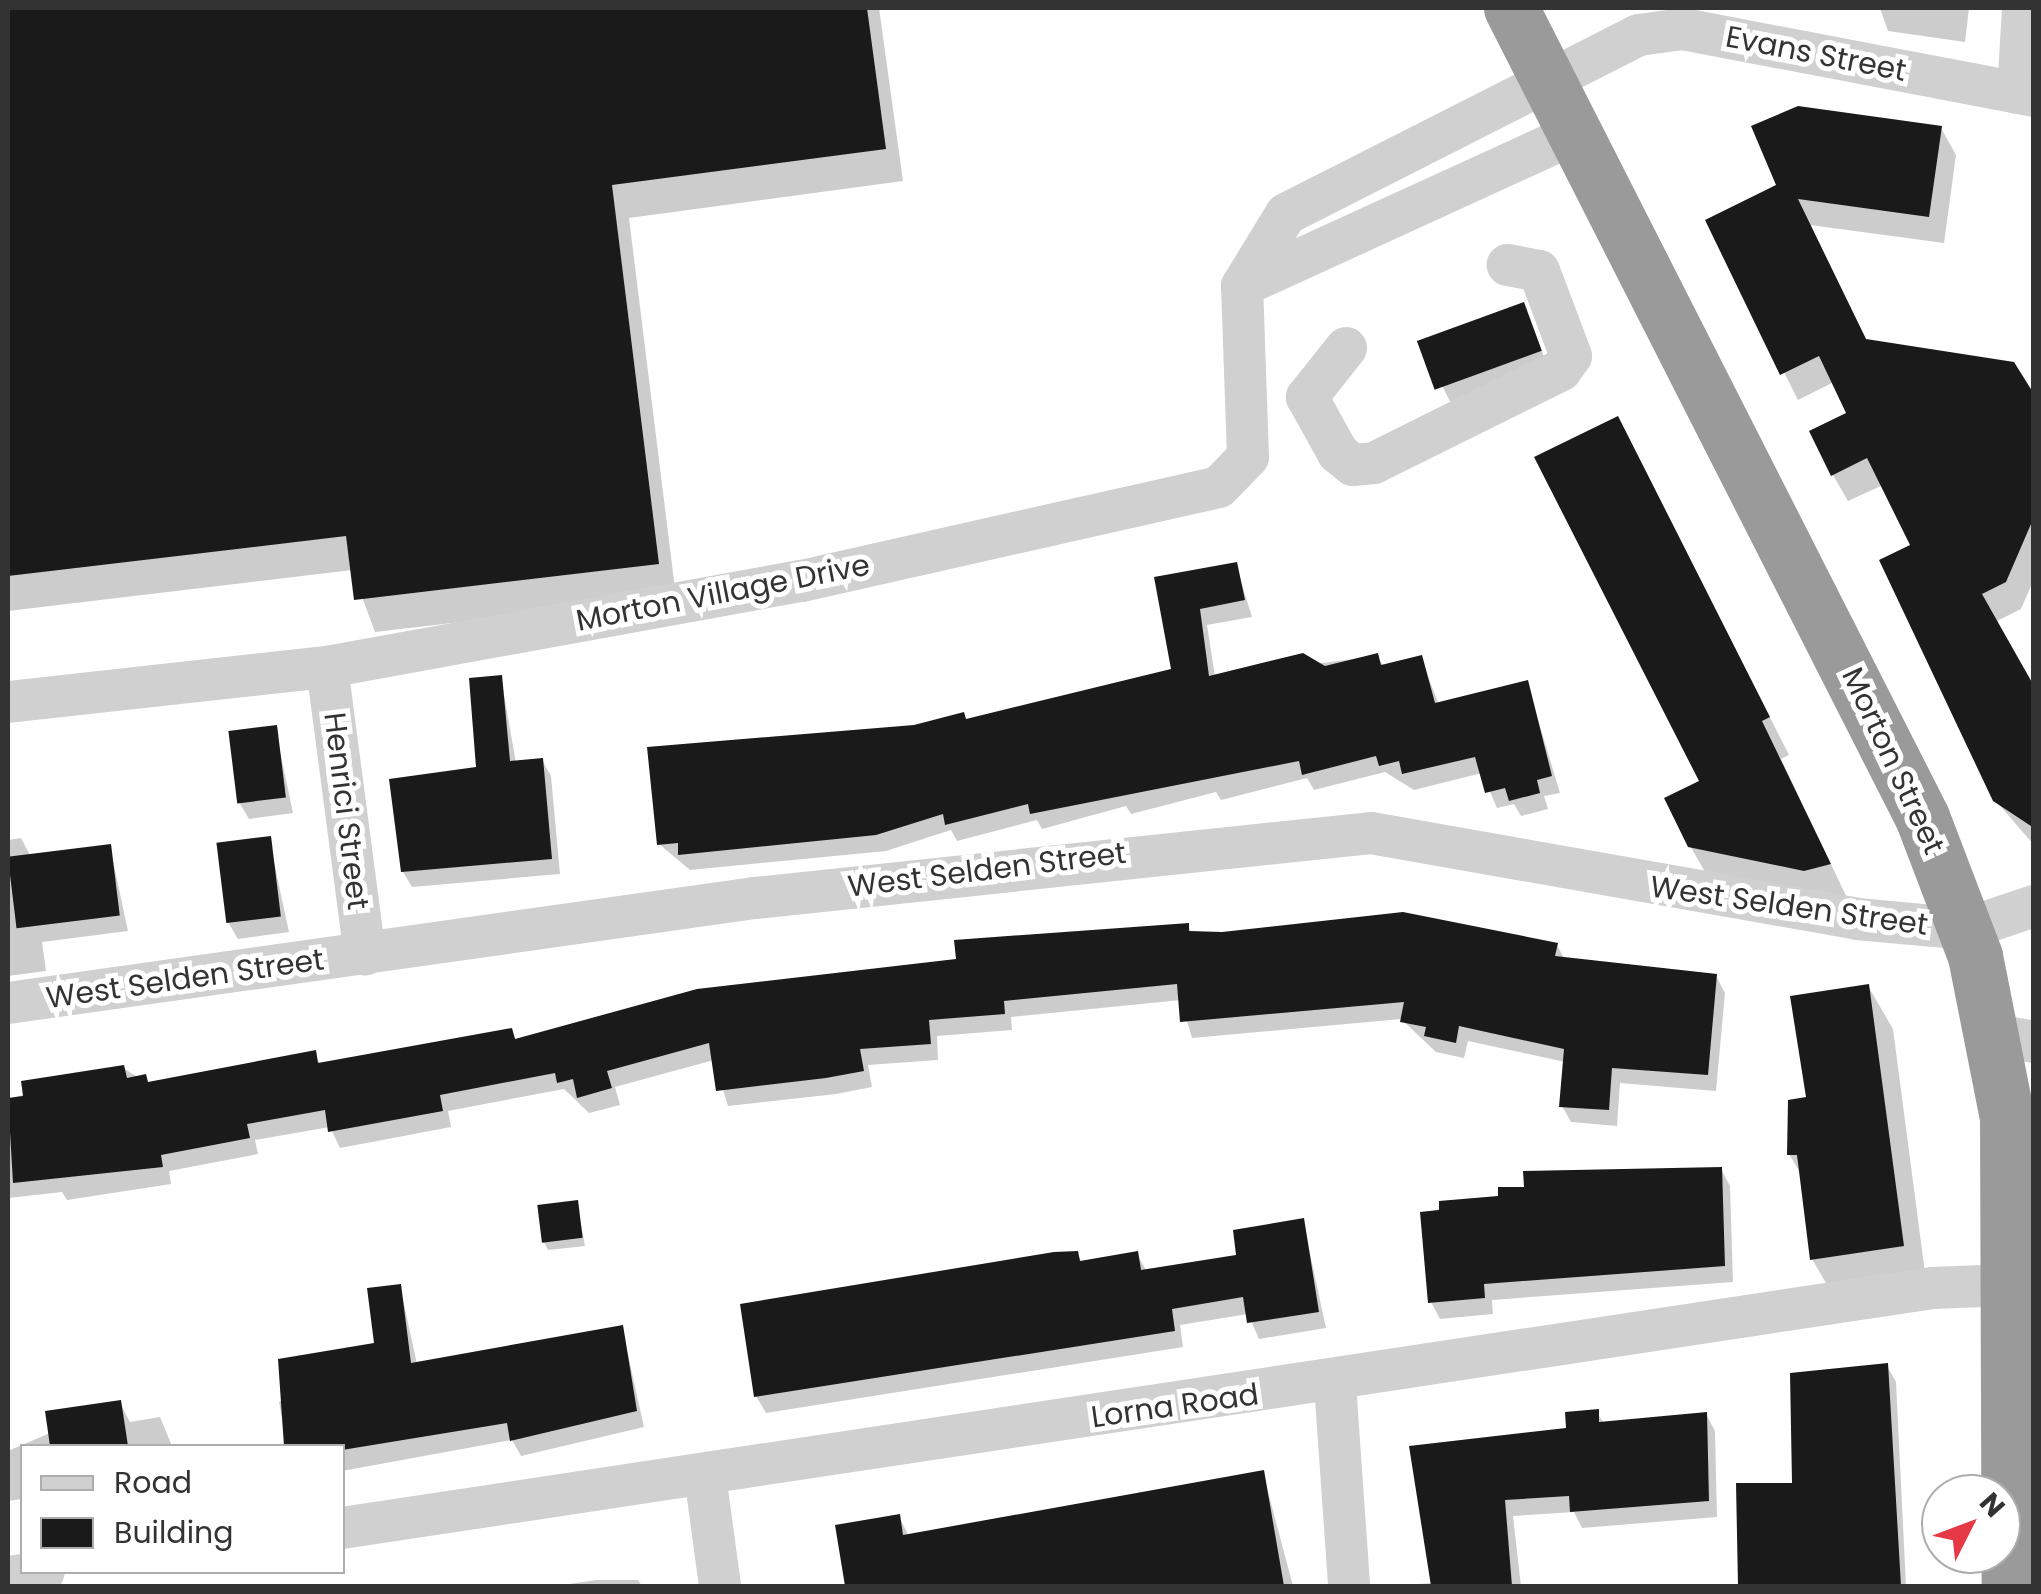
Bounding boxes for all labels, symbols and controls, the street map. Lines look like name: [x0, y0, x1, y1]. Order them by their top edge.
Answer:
street label: Evans Street: [1723, 19, 1909, 89]
street label: Morton Village Drive: [573, 547, 873, 639]
street label: Morton Street: [1834, 662, 1952, 860]
street label: Henrici Street: [316, 710, 376, 912]
street label: West Selden Street: [846, 835, 1128, 905]
street label: West Selden Street: [1648, 869, 1930, 943]
street label: West Selden Street: [44, 942, 326, 1016]
street label: Lorna Road: [1089, 1376, 1261, 1436]
legend: [20, 1444, 345, 1574]
text: Road: [114, 1461, 192, 1504]
north arrow: [1921, 1474, 2021, 1574]
text: N: [1971, 1484, 2014, 1526]
text: Building: [114, 1511, 234, 1554]

